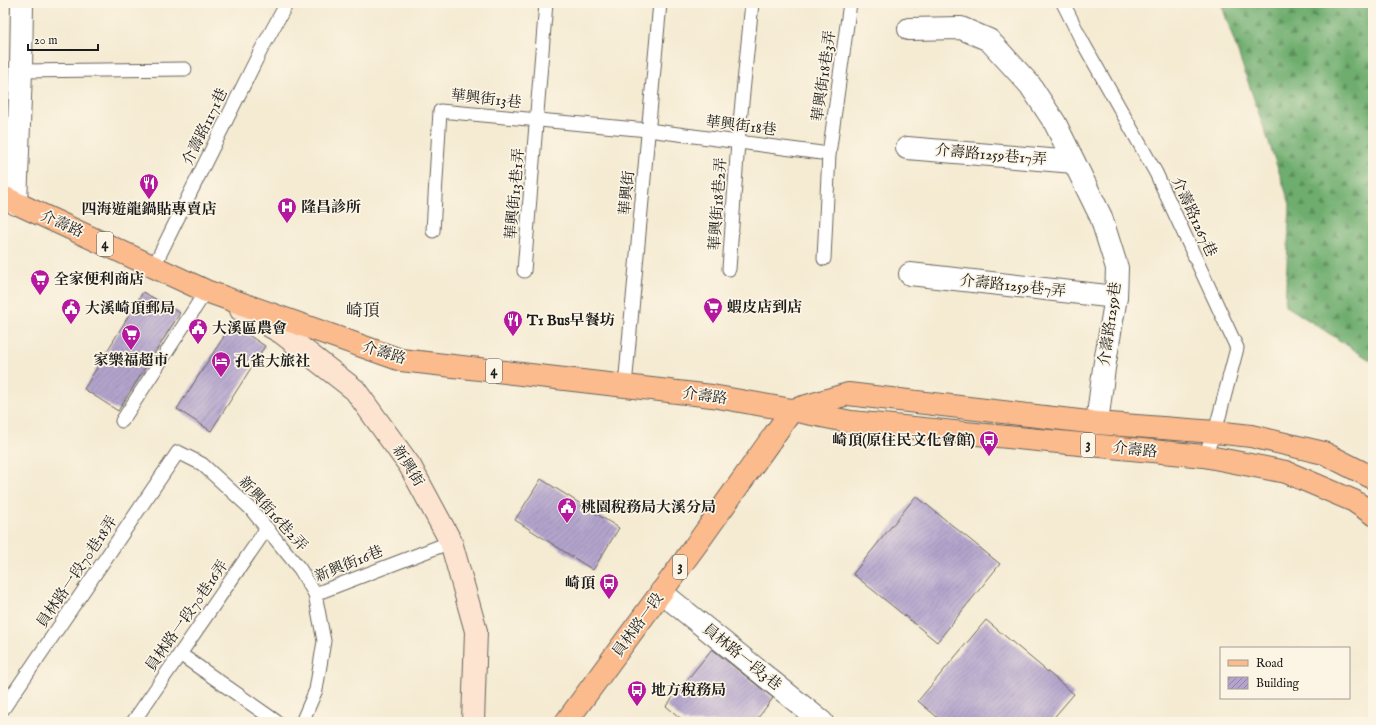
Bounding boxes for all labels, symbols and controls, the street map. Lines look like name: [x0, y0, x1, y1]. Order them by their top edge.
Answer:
scale bar: [28, 26, 98, 52]
street label: 華興街18巷3弄: [808, 29, 840, 123]
text: 20 m: [34, 33, 57, 48]
street label: 介壽路1171巷: [178, 85, 232, 169]
street label: 華興街13巷: [450, 86, 522, 112]
street label: 華興街18巷: [704, 112, 778, 140]
street label: 介壽路1259巷17弄: [934, 141, 1048, 169]
street label: 華興街13巷1弄: [502, 147, 528, 241]
street label: 華興街18巷2弄: [705, 157, 731, 251]
street label: 華興街: [616, 170, 638, 216]
restaurant icon: 四海遊龍鍋貼專賣店: [138, 172, 160, 200]
street label: 介壽路1267巷: [1167, 174, 1221, 260]
hospital icon: 隆昌診所: [276, 196, 298, 224]
place label: 隆昌診所: [301, 198, 361, 217]
place label: 四海遊龍鍋貼專賣店: [81, 200, 217, 219]
street label: 介壽路: [38, 206, 86, 242]
road number: 4: [97, 232, 113, 256]
supermarket icon: 全家便利商店: [29, 268, 51, 296]
place label: 全家便利商店: [54, 270, 144, 289]
street label: 介壽路1259巷7弄: [959, 271, 1067, 301]
street label: 介壽路1259巷: [1095, 281, 1125, 367]
supermarket icon: 蝦皮店到店: [702, 296, 724, 324]
public building icon: 大溪崎頂郵局: [60, 297, 82, 325]
place label: 蝦皮店到店: [727, 298, 802, 317]
place label: 大溪崎頂郵局: [85, 299, 175, 318]
district label: 崎頂: [346, 301, 380, 322]
restaurant icon: T1 Bus早餐坊: [502, 309, 524, 337]
place label: T1 Bus早餐坊: [526, 311, 615, 330]
public building icon: 大溪區農會: [187, 317, 209, 345]
place label: 大溪區農會: [212, 319, 287, 338]
supermarket icon: 家樂福超市: [120, 323, 142, 351]
street label: 介壽路: [360, 337, 408, 369]
hotel icon: 孔雀大旅社: [210, 350, 232, 378]
place label: 家樂福超市: [93, 351, 169, 370]
place label: 孔雀大旅社: [235, 352, 310, 371]
road number: 4: [486, 359, 502, 383]
street label: 介壽路: [681, 383, 729, 409]
bus stop icon: 崎頂(原住民文化會館): [978, 429, 1000, 457]
place label: 崎頂(原住民文化會館): [832, 431, 975, 450]
road number: 3: [1081, 433, 1095, 457]
street label: 介壽路: [1112, 438, 1158, 462]
street label: 新興街: [388, 442, 428, 490]
street label: 新興街16巷2弄: [235, 473, 311, 555]
public building icon: 桃園稅務局大溪分局: [556, 496, 578, 524]
place label: 桃園稅務局大溪分局: [581, 498, 716, 517]
street label: 員林路一段70巷18弄: [33, 512, 121, 632]
street label: 新興街16巷: [312, 542, 386, 586]
road number: 3: [673, 555, 687, 579]
street label: 員林路一段70巷16弄: [142, 557, 232, 675]
bus stop icon: 崎頂: [598, 572, 620, 600]
place label: 崎頂: [565, 574, 595, 593]
street label: 員林路一段: [608, 589, 668, 661]
street label: 員林路一段3巷: [699, 620, 785, 694]
legend: [1220, 647, 1350, 699]
text: Road: [1256, 656, 1284, 671]
text: Building: [1256, 676, 1300, 691]
bus stop icon: 地方稅務局: [626, 679, 648, 707]
place label: 地方稅務局: [651, 681, 726, 700]

